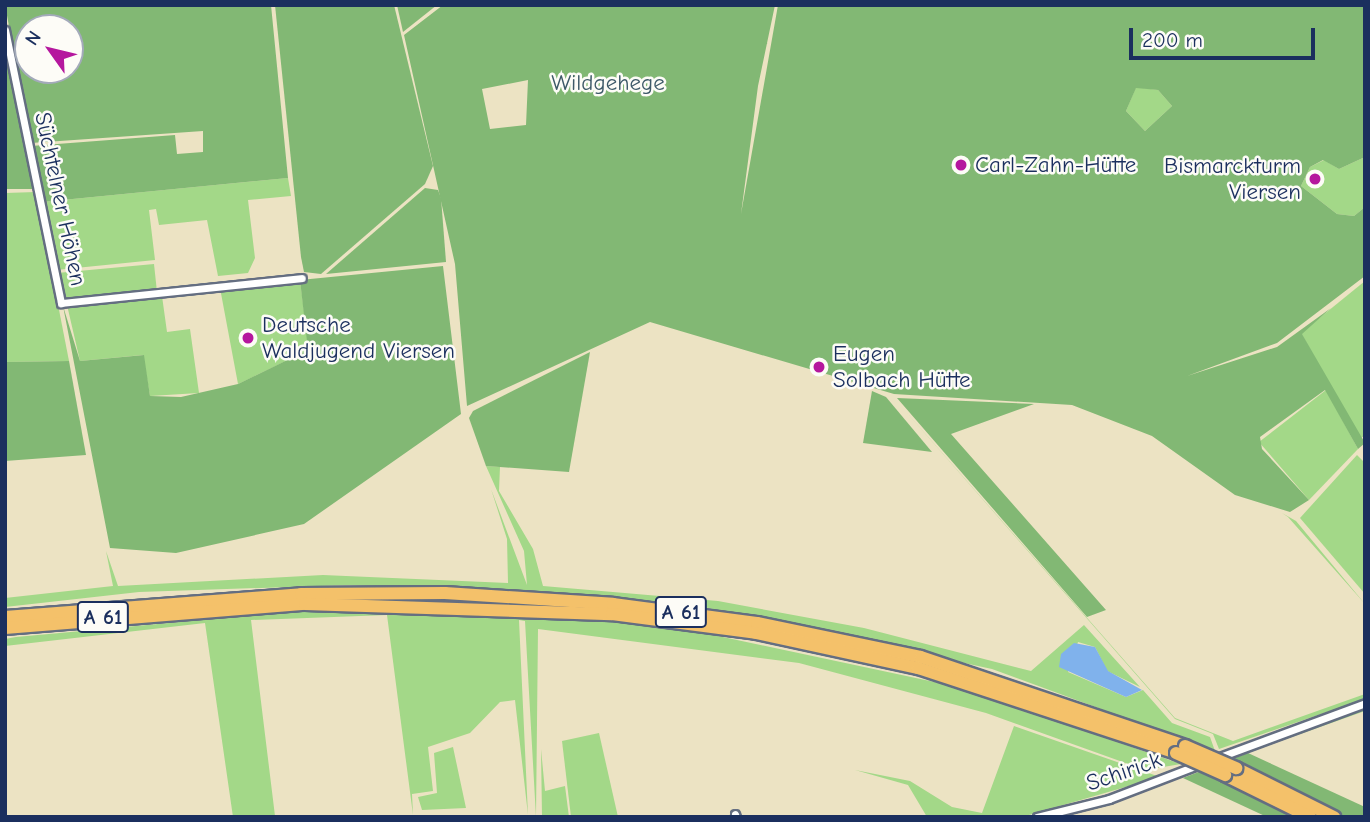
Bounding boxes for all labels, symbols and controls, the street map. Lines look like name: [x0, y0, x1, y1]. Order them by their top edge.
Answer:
north arrow: [14, 14, 84, 84]
scale bar: [1132, 14, 1318, 58]
text: N: [21, 27, 46, 50]
text: 200 m: [1142, 28, 1203, 52]
park label: Wildgehege: [551, 69, 665, 97]
street label: Süchtelner Höhen: [28, 110, 92, 288]
place label: Carl-Zahn-Hütte: [975, 151, 1136, 179]
place label: Bismarckturm Viersen: [1164, 152, 1301, 206]
marker: Carl-Zahn-Hütte: [953, 157, 969, 173]
marker: Bismarckturm Viersen: [1307, 171, 1323, 187]
place label: Deutsche Waldjugend Viersen: [262, 311, 455, 365]
marker: Deutsche Waldjugend Viersen: [240, 330, 256, 346]
place label: Eugen Solbach Hütte: [833, 340, 971, 394]
marker: Eugen Solbach Hütte: [811, 359, 827, 375]
road number: A 61: [655, 594, 707, 630]
road number: A 61: [77, 600, 129, 634]
street label: Schirick: [1083, 746, 1165, 798]

